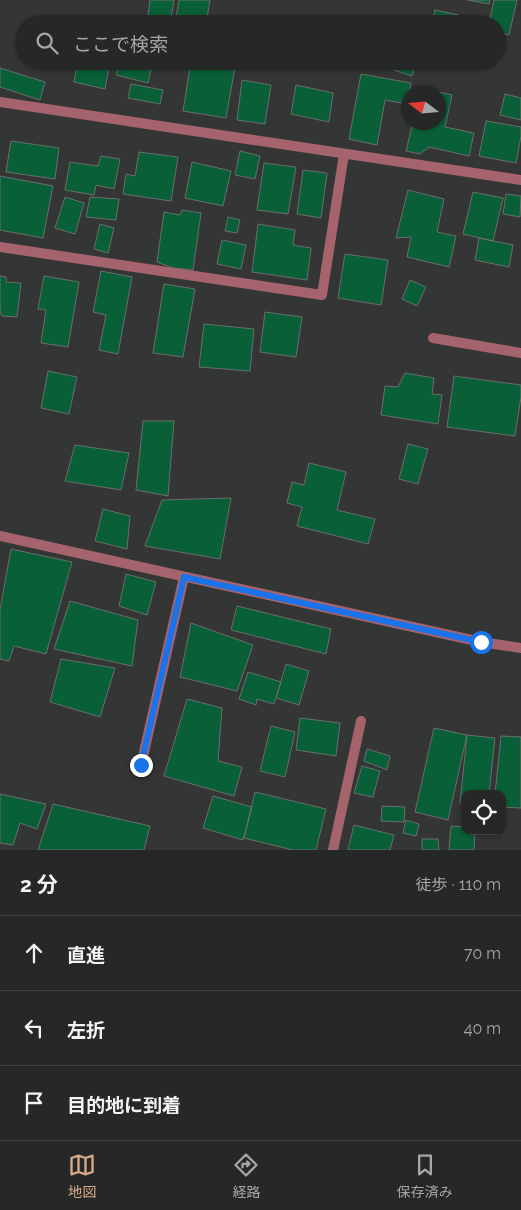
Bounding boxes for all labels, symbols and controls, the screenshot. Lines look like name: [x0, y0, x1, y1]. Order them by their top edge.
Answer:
search box: [15, 15, 506, 70]
icon: search: [33, 29, 61, 57]
text: ここで検索: [73, 33, 168, 55]
north arrow: [401, 85, 446, 130]
route start: [470, 631, 493, 654]
route end: [130, 754, 153, 777]
map controls: [461, 790, 506, 835]
button: locate: [461, 790, 506, 835]
text: 2 分: [20, 872, 58, 897]
text: 徒歩 · 110 m: [416, 875, 501, 894]
icon: ahead: [20, 939, 48, 967]
text: 直進: [67, 944, 105, 966]
text: 70 m: [464, 944, 501, 963]
icon: left: [20, 1014, 48, 1042]
text: 左折: [67, 1019, 105, 1041]
text: 40 m: [464, 1019, 501, 1038]
icon: arrive: [20, 1089, 48, 1117]
text: 目的地に到着: [67, 1094, 181, 1116]
tab: 地図: [68, 1151, 96, 1201]
tab: 経路: [232, 1151, 260, 1201]
tab: 保存済み: [397, 1151, 453, 1201]

